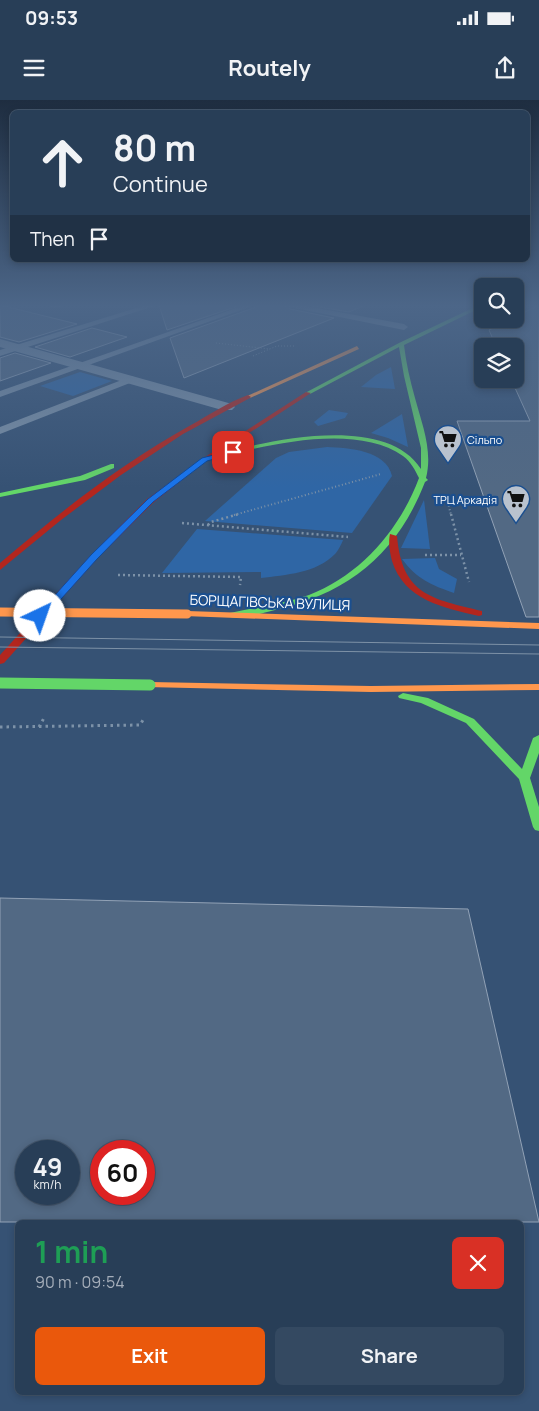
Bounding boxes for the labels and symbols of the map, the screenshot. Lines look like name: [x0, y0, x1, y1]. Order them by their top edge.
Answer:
supermarket icon: Сільпо: [433, 424, 463, 463]
pin: [212, 431, 254, 473]
place label: Сільпо: [467, 432, 503, 447]
supermarket icon: ТРЦ Аркадія: [501, 484, 531, 523]
place label: ТРЦ Аркадія: [433, 492, 497, 507]
position arrow: [13, 589, 65, 641]
street label: БОРЩАГІВСЬКА ВУЛИЦЯ: [189, 590, 351, 614]
speed limit sign: 60: [90, 1140, 155, 1205]

